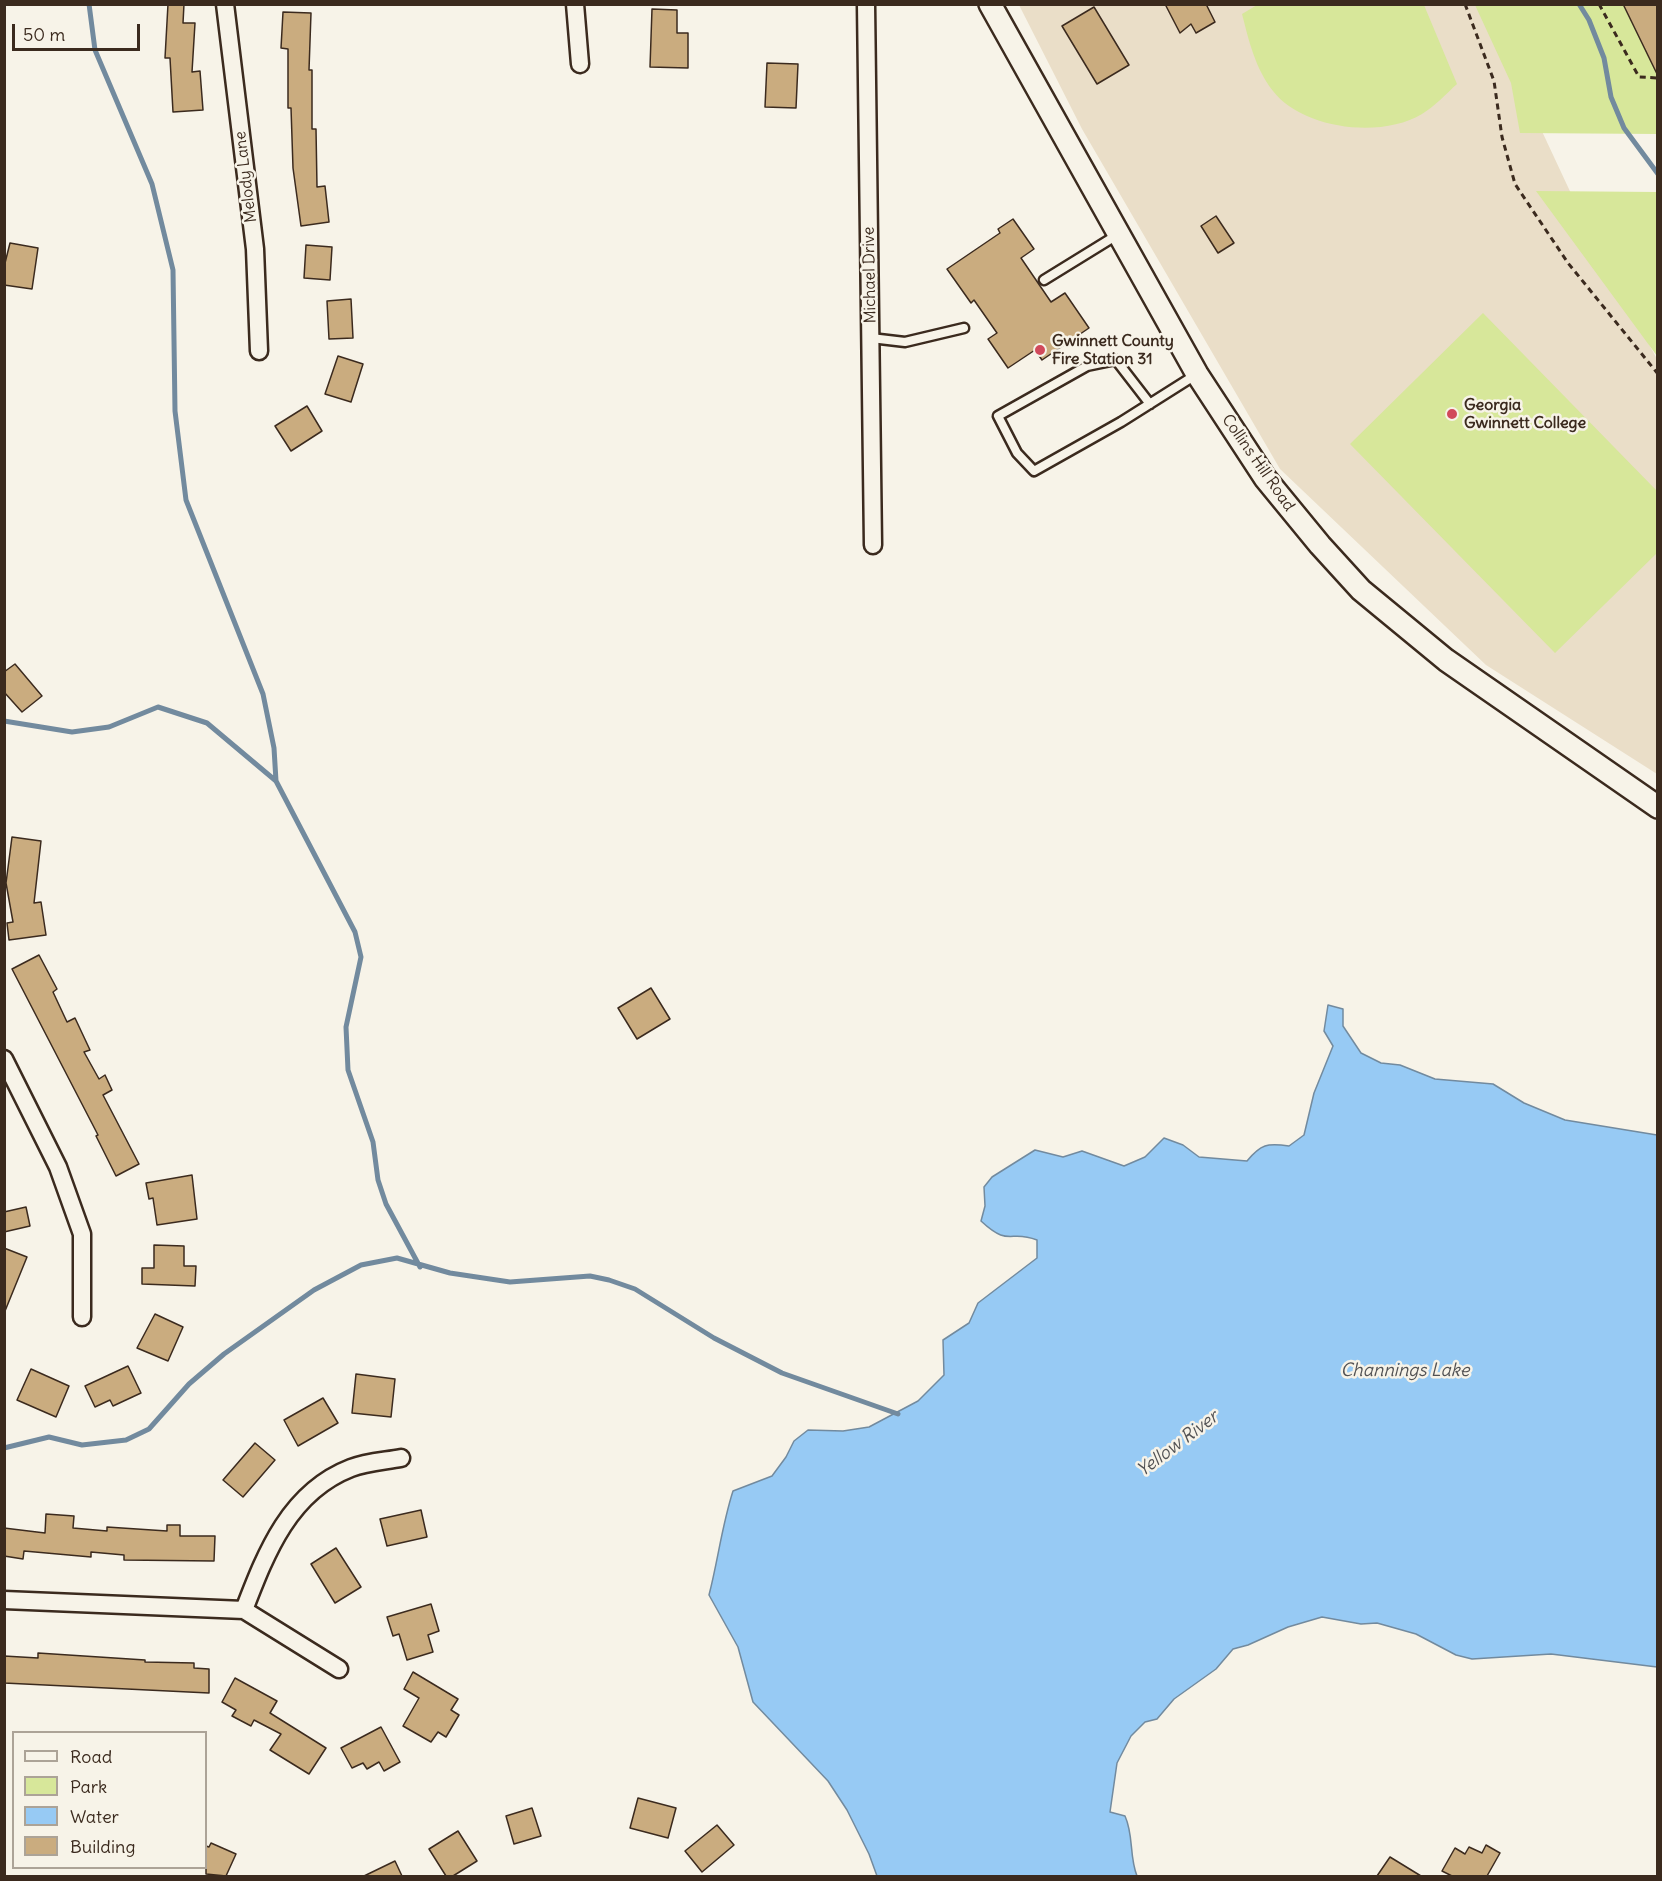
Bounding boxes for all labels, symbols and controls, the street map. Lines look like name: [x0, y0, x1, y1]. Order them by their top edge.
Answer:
scale bar: [15, 12, 142, 50]
text: 50 m: [23, 23, 65, 46]
street label: Melody Lane: [231, 130, 261, 224]
street label: Michael Drive: [860, 226, 880, 324]
place label: Gwinnett County Fire Station 31: [1052, 331, 1174, 369]
marker: Gwinnett County Fire Station 31: [1033, 343, 1047, 357]
place label: Georgia Gwinnett College: [1464, 395, 1586, 433]
marker: Georgia Gwinnett College: [1445, 407, 1459, 421]
street label: Collins Hill Road: [1217, 411, 1299, 515]
water label: Channings Lake: [1340, 1360, 1470, 1382]
water label: Yellow River: [1133, 1406, 1223, 1482]
legend: [12, 1731, 207, 1869]
text: Road: [70, 1745, 112, 1768]
text: Park: [70, 1775, 107, 1798]
text: Water: [70, 1805, 119, 1828]
text: Building: [70, 1835, 135, 1858]

